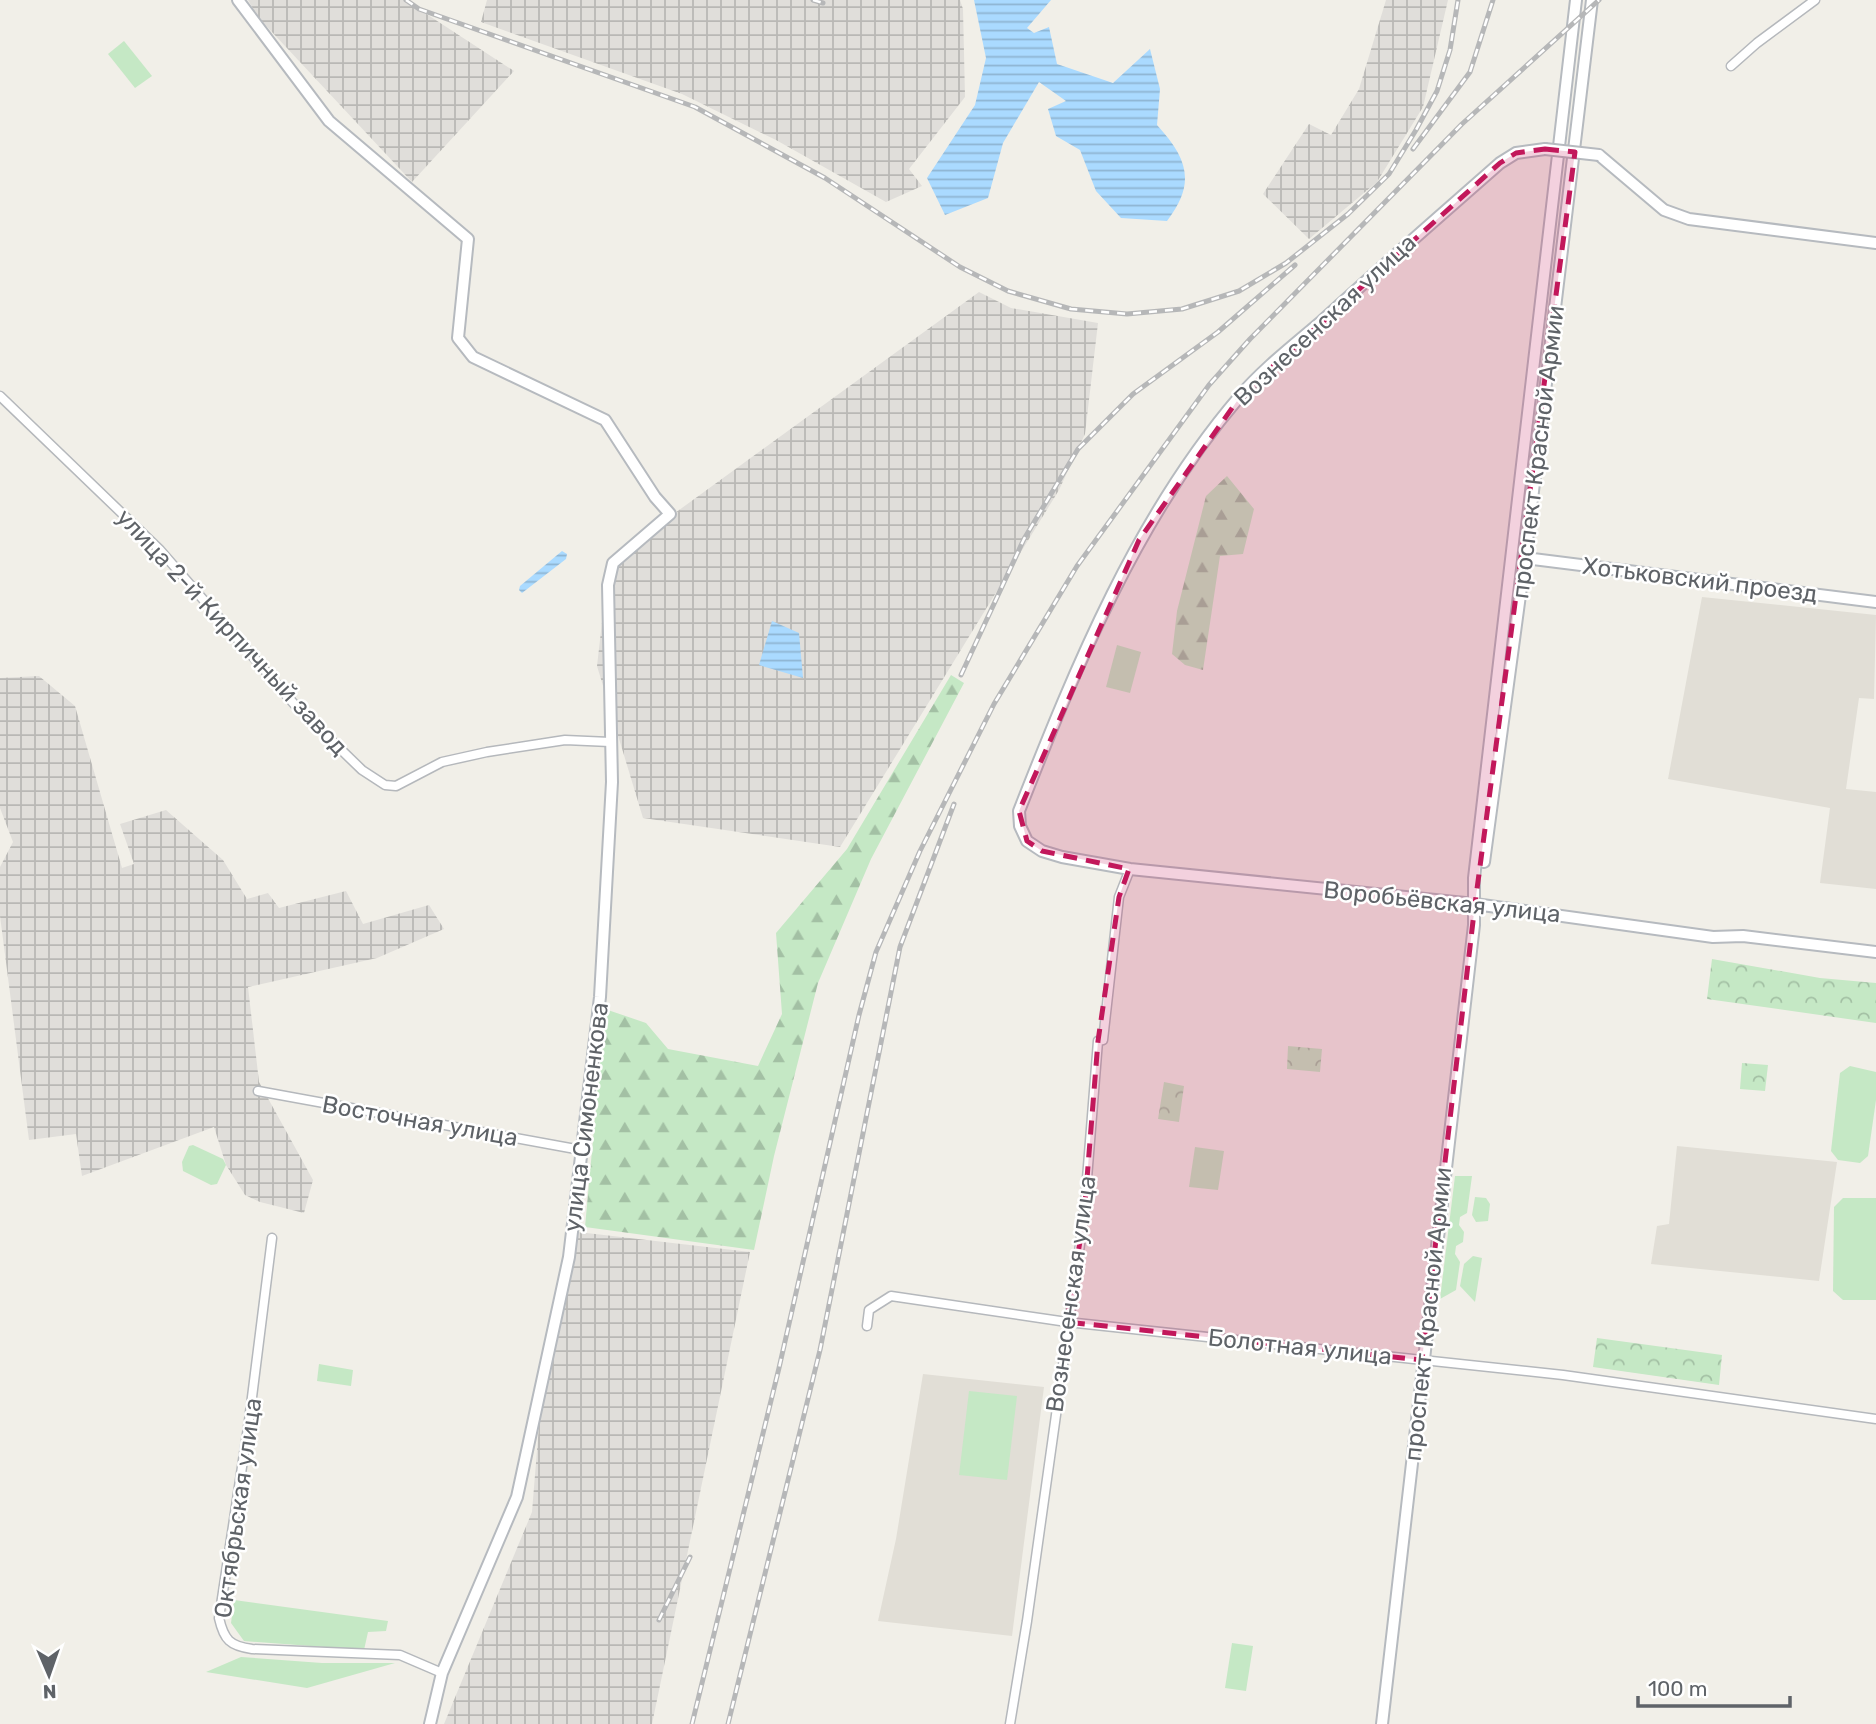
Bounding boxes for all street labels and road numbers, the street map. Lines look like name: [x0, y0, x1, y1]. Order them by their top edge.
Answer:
street label: Вознесенская улица: [1228, 228, 1422, 412]
street label: проспект Красной Армии: [1506, 304, 1570, 600]
street label: улица 2-й Кирпичный завод: [111, 503, 353, 761]
street label: Хотьковский проезд: [1581, 552, 1819, 608]
street label: Воробьёвская улица: [1322, 876, 1562, 928]
street label: улица Симоненкова: [558, 1001, 614, 1233]
street label: Восточная улица: [320, 1090, 520, 1152]
street label: проспект Красной Армии: [1399, 1166, 1457, 1462]
street label: Вознесенская улица: [1041, 1174, 1101, 1414]
street label: Болотная улица: [1207, 1323, 1393, 1371]
street label: Октябрьская улица: [209, 1396, 267, 1620]

